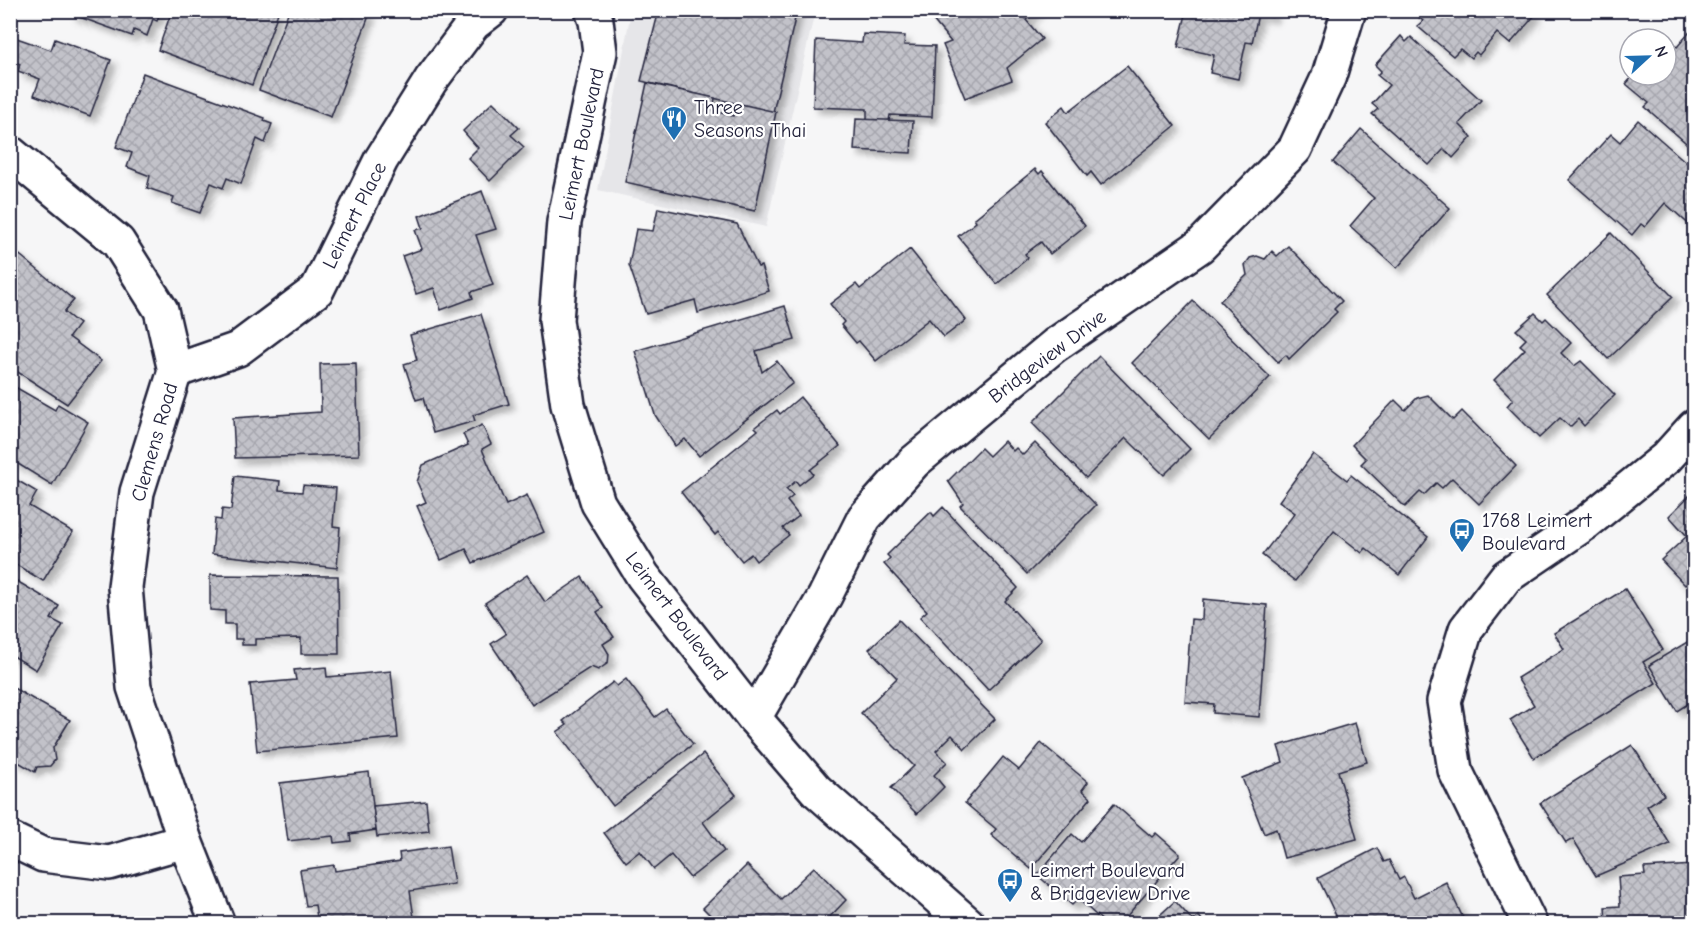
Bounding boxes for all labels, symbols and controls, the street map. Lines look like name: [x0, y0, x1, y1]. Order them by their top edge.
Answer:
north arrow: [1618, 27, 1678, 87]
text: N: [1651, 44, 1671, 60]
street label: Leimert Boulevard: [554, 66, 609, 222]
place label: Three Seasons Thai: [694, 96, 806, 142]
restaurant icon: Three Seasons Thai: [659, 104, 689, 142]
street label: Leimert Place: [318, 158, 391, 272]
street label: Bridgeview Drive: [984, 305, 1110, 408]
street label: Clemens Road: [127, 380, 182, 504]
place label: 1768 Leimert Boulevard: [1482, 509, 1593, 555]
bus stop icon: 1768 Leimert Boulevard: [1447, 516, 1477, 554]
street label: Leimert Boulevard: [621, 548, 732, 685]
place label: Leimert Boulevard & Bridgeview Drive: [1030, 859, 1190, 905]
bus stop icon: Leimert Boulevard & Bridgeview Drive: [995, 866, 1025, 904]

